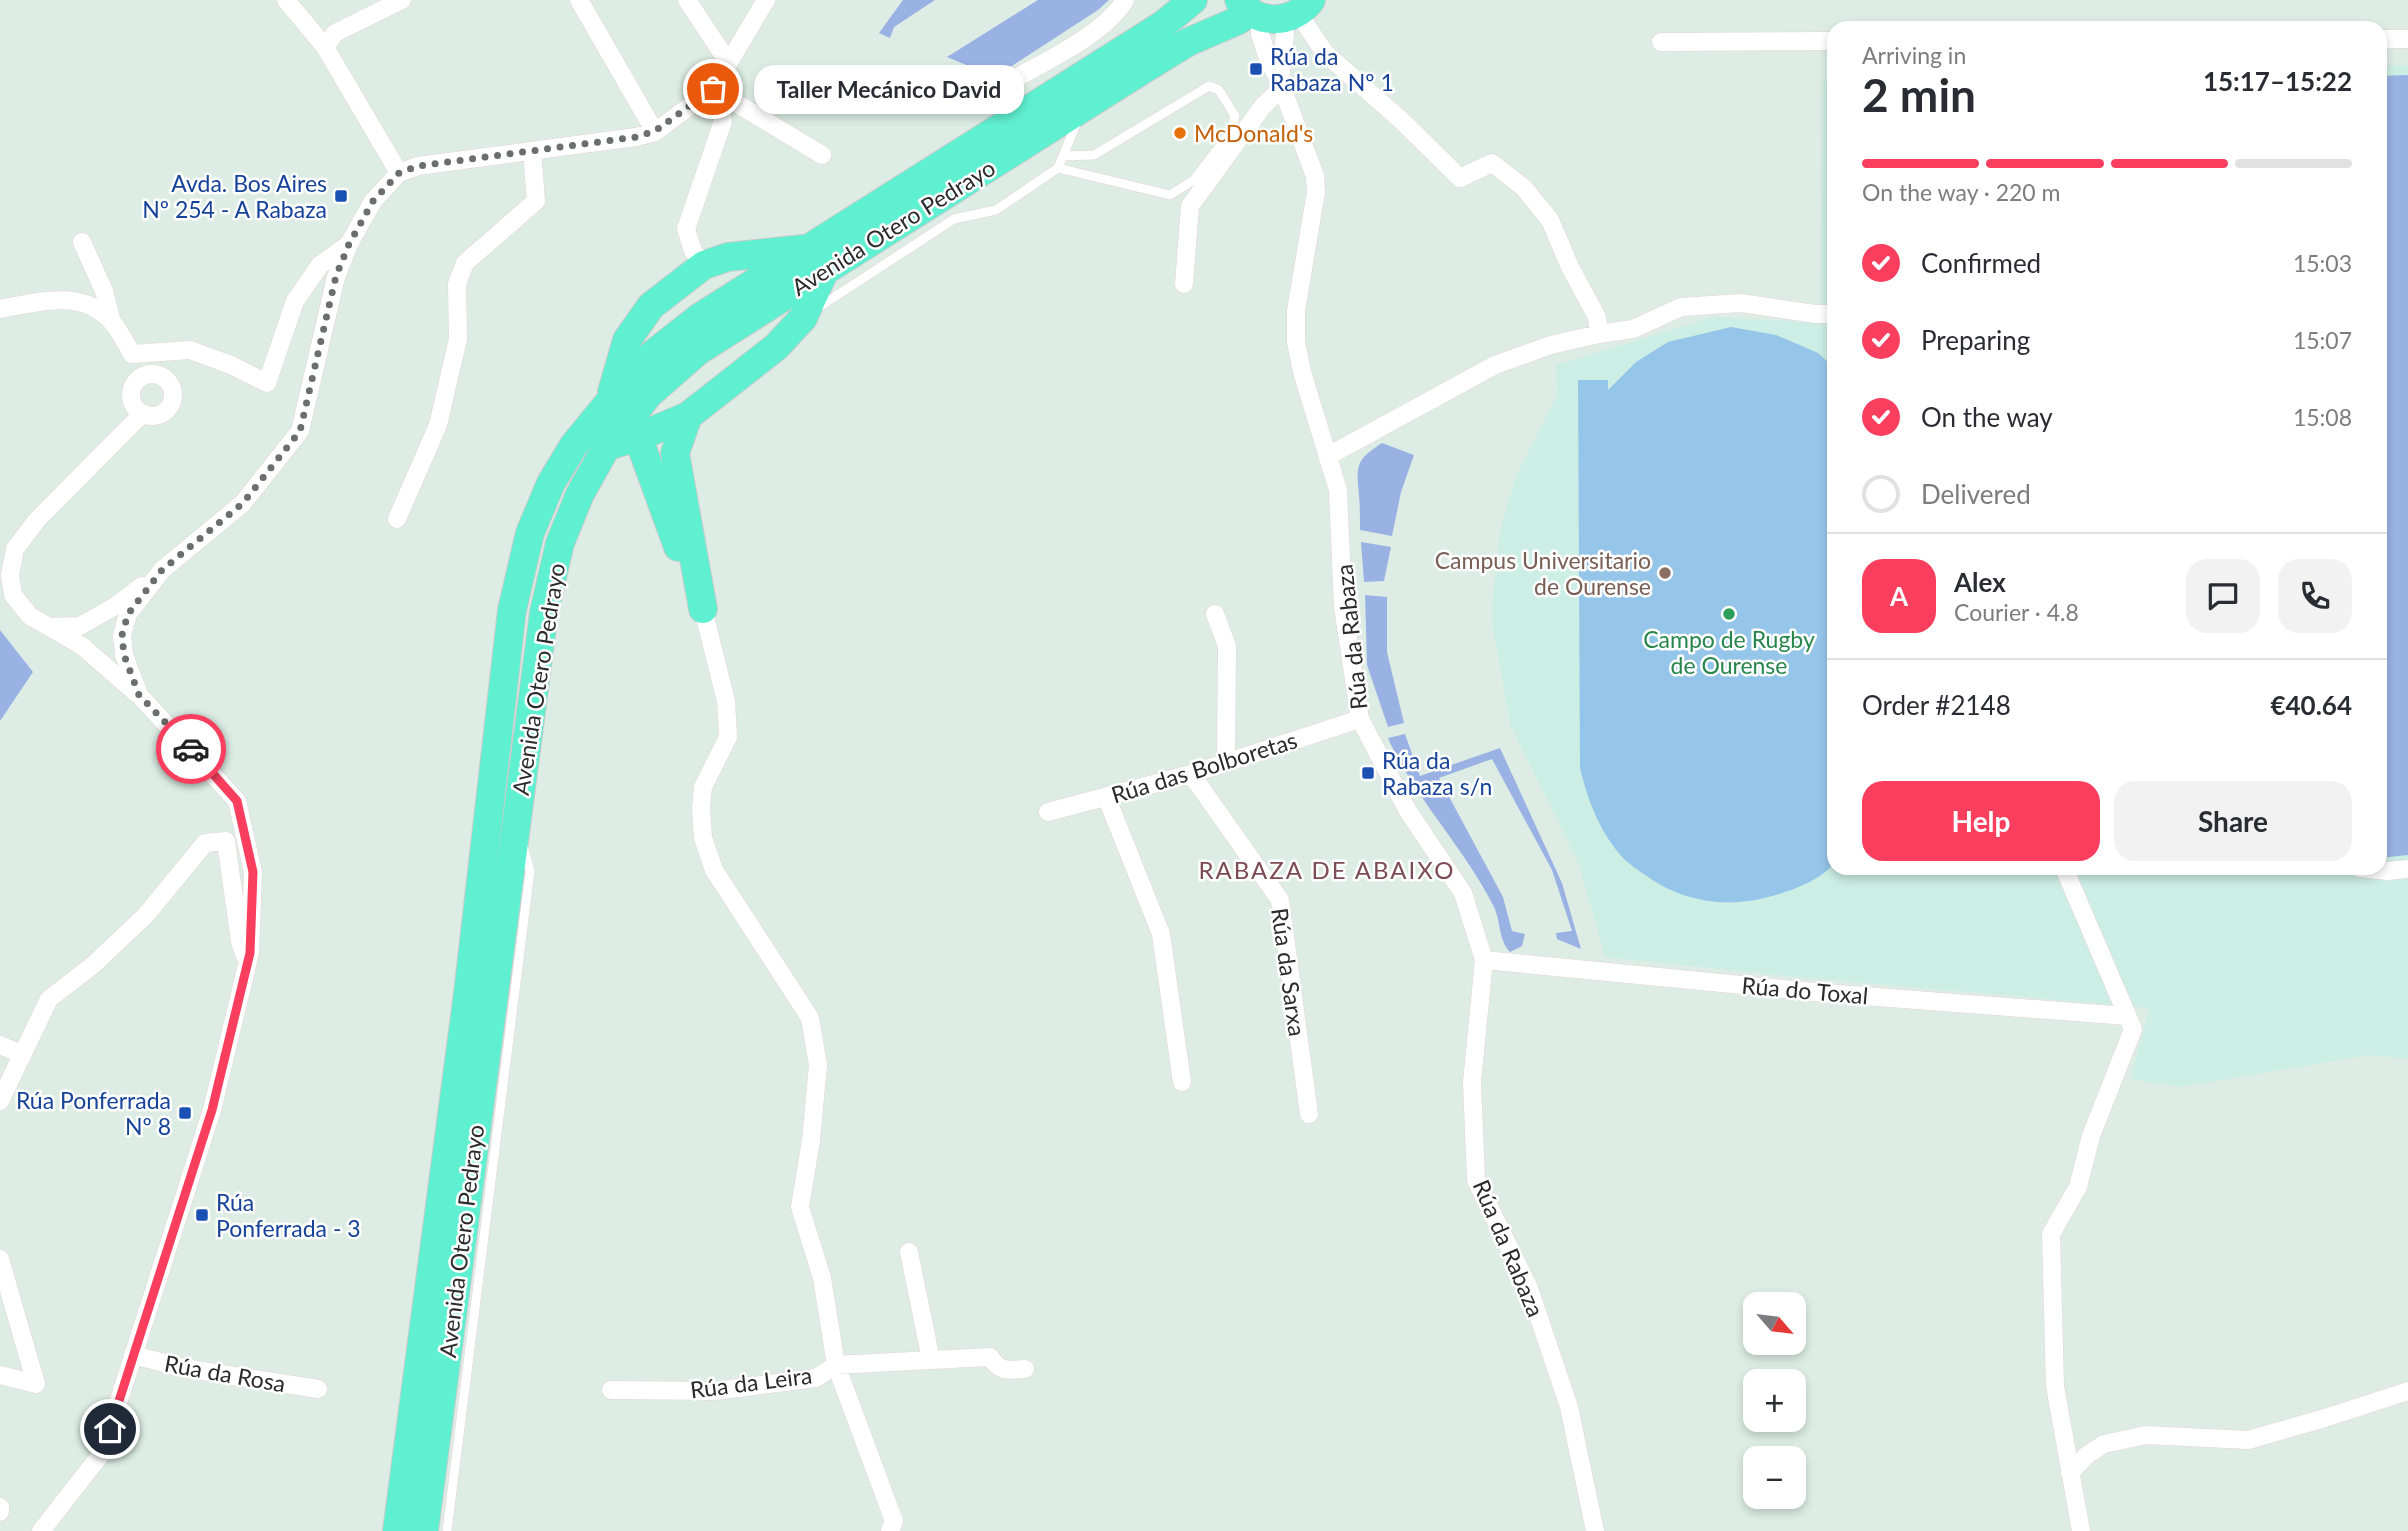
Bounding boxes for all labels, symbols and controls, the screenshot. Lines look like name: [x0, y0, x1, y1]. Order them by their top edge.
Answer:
text: Arriving in: [1862, 41, 1966, 69]
place label: Rúa da Rabaza Nº 1: [1270, 42, 1394, 96]
pin: [683, 59, 743, 119]
marker: Rúa da Rabaza Nº 1: [1248, 61, 1264, 77]
callout: Taller Mecánico David: [755, 64, 1024, 114]
text: 15:17–15:22: [2203, 65, 2352, 97]
text: 2 min: [1862, 67, 1976, 122]
icon: bag: [694, 70, 732, 108]
text: Taller Mecánico David: [777, 75, 1001, 103]
place label: McDonald's: [1194, 119, 1313, 147]
marker: McDonald's: [1172, 125, 1188, 141]
street label: Avenida Otero Pedrayo: [786, 153, 1000, 301]
place label: Avda. Bos Aires Nº 254 - A Rabaza: [142, 169, 327, 223]
text: On the way · 220 m: [1862, 178, 2061, 206]
marker: Avda. Bos Aires Nº 254 - A Rabaza: [333, 188, 349, 204]
icon: check: [1862, 244, 1900, 282]
text: Confirmed: [1921, 247, 2041, 279]
text: 15:03: [2293, 249, 2352, 277]
icon: check: [1862, 321, 1900, 359]
text: Preparing: [1921, 324, 2030, 356]
text: 15:07: [2293, 326, 2352, 354]
icon: check: [1862, 398, 1900, 436]
text: On the way: [1921, 401, 2053, 433]
text: 15:08: [2293, 403, 2352, 431]
text: Delivered: [1921, 478, 2031, 510]
place label: Campus Universitario de Ourense: [1435, 546, 1651, 600]
button: chat: [2186, 559, 2260, 633]
button: phone: [2278, 559, 2352, 633]
street label: Avenida Otero Pedrayo: [506, 561, 570, 797]
street label: Rúa da Rabaza: [1329, 563, 1373, 711]
marker: Campus Universitario de Ourense: [1657, 565, 1673, 581]
text: Alex: [1954, 566, 2006, 598]
text: A: [1890, 580, 1908, 612]
text: Courier · 4.8: [1954, 598, 2079, 626]
marker: Campo de Rugby de Ourense: [1721, 606, 1737, 622]
place label: Campo de Rugby de Ourense: [1643, 625, 1815, 679]
text: Order #2148: [1862, 689, 2011, 721]
text: €40.64: [2270, 689, 2352, 721]
courier: [156, 714, 226, 784]
street label: Rúa das Bolboretas: [1108, 725, 1300, 809]
icon: car: [172, 730, 210, 768]
place label: Rúa da Rabaza s/n: [1382, 746, 1492, 800]
marker: Rúa da Rabaza s/n: [1360, 765, 1376, 781]
button: Help: [1862, 781, 2100, 861]
button: Share: [2114, 781, 2352, 861]
district label: RABAZA DE ABAIXO: [1199, 855, 1455, 884]
street label: Rúa da Sarxa: [1266, 906, 1312, 1038]
street label: Rúa do Toxal: [1741, 971, 1869, 1009]
place label: Rúa Ponferrada Nº 8: [16, 1086, 171, 1140]
marker: Rúa Ponferrada Nº 8: [177, 1105, 193, 1121]
street label: Avenida Otero Pedrayo: [433, 1123, 489, 1359]
street label: Rúa da Rabaza: [1468, 1175, 1550, 1321]
place label: Rúa Ponferrada - 3: [216, 1188, 361, 1242]
marker: Rúa Ponferrada - 3: [194, 1207, 210, 1223]
north arrow: [1743, 1292, 1806, 1354]
map controls: [1743, 1292, 1806, 1509]
street label: Rúa da Rosa: [162, 1349, 288, 1397]
street label: Rúa da Leira: [688, 1361, 814, 1403]
button: +: [1743, 1369, 1806, 1432]
pin: [80, 1399, 140, 1459]
icon: home: [91, 1410, 129, 1448]
button: −: [1743, 1446, 1806, 1509]

